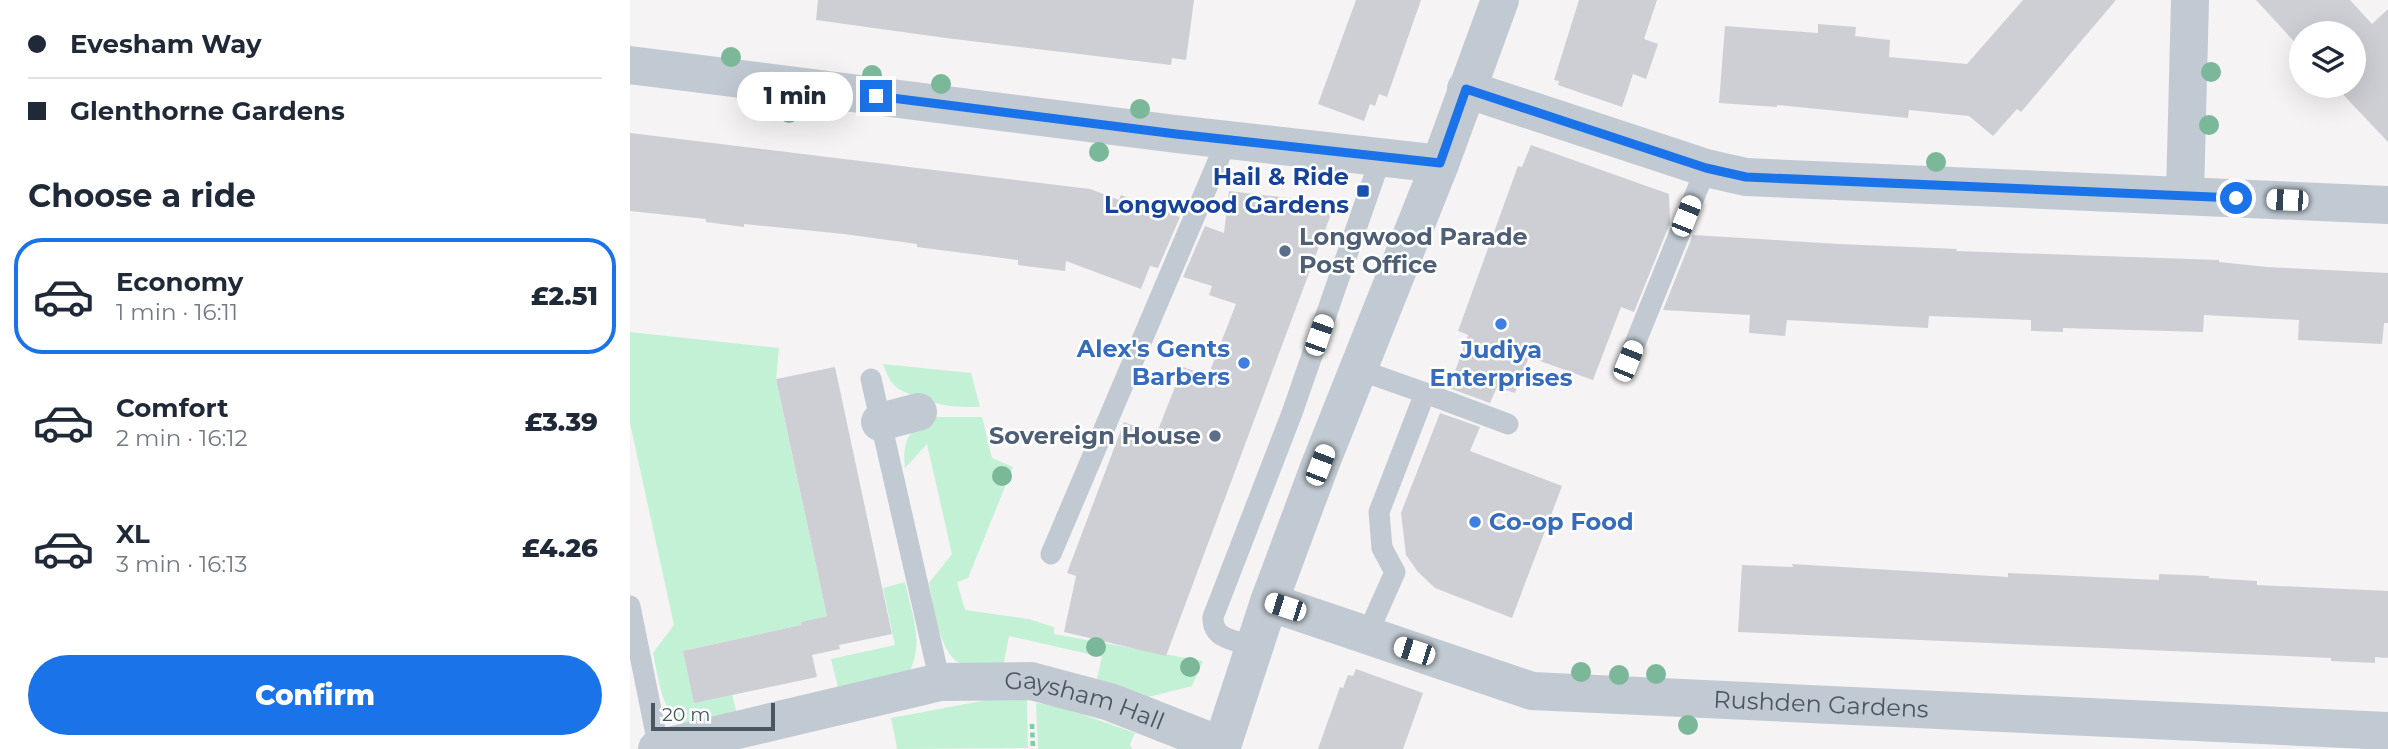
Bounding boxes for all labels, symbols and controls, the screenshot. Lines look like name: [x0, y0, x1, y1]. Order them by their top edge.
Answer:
map controls: [2289, 21, 2366, 98]
button: layers: [2289, 21, 2366, 98]
text: Evesham Way: [70, 28, 262, 60]
callout: 1 min: [736, 72, 852, 120]
route end: [860, 80, 892, 112]
text: 1 min: [763, 82, 827, 110]
text: Glenthorne Gardens: [70, 95, 345, 127]
place label: Hail & Ride Longwood Gardens: [1104, 162, 1349, 219]
text: Choose a ride: [28, 176, 256, 215]
route start: [2220, 182, 2252, 214]
marker: Hail & Ride Longwood Gardens: [1355, 183, 1371, 199]
car: [2266, 189, 2309, 211]
car: [1669, 193, 1704, 239]
place label: Longwood Parade Post Office: [1299, 222, 1528, 279]
marker: Longwood Parade Post Office: [1277, 243, 1293, 259]
icon: car: [32, 265, 95, 328]
text: Economy: [116, 266, 243, 298]
text: £2.51: [531, 280, 598, 312]
text: 1 min · 16:11: [116, 298, 238, 326]
car: [1303, 312, 1336, 358]
marker: Judiya Enterprises: [1493, 316, 1509, 332]
place label: Alex's Gents Barbers: [1076, 334, 1230, 391]
place label: Judiya Enterprises: [1430, 335, 1573, 392]
car: [1611, 338, 1646, 384]
marker: Alex's Gents Barbers: [1236, 355, 1252, 371]
icon: car: [32, 391, 95, 454]
text: Comfort: [116, 392, 228, 424]
text: £3.39: [525, 406, 598, 438]
place label: Sovereign House: [989, 421, 1201, 450]
text: 2 min · 16:12: [116, 424, 248, 452]
marker: Sovereign House: [1207, 428, 1223, 444]
car: [1303, 442, 1338, 488]
place label: Co-op Food: [1489, 507, 1634, 536]
marker: Co-op Food: [1467, 514, 1483, 530]
icon: car: [32, 517, 95, 580]
text: XL: [116, 518, 150, 550]
text: £4.26: [522, 532, 598, 564]
text: 3 min · 16:13: [116, 550, 247, 578]
car: [1262, 591, 1309, 623]
car: [1391, 635, 1438, 667]
button: Confirm: [28, 655, 602, 735]
street label: Gaysham Hall: [1004, 666, 1169, 736]
street label: Rushden Gardens: [1713, 684, 1929, 724]
scale bar: [651, 700, 775, 732]
text: 20 m: [662, 703, 710, 726]

